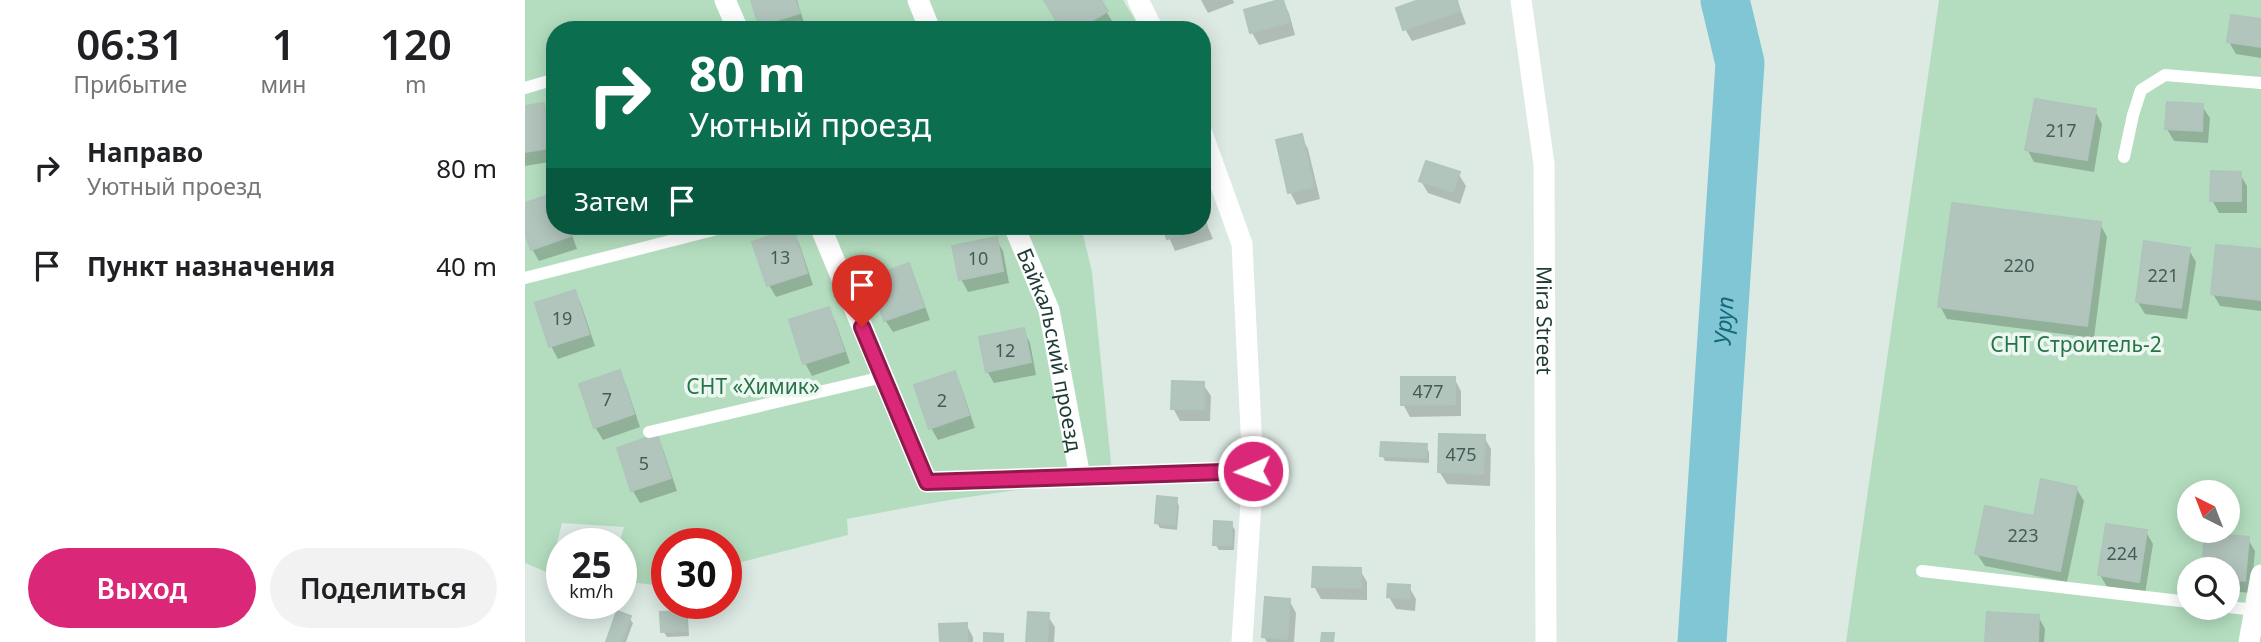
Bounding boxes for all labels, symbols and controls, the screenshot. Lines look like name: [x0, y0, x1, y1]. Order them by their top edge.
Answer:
text: 06:31: [76, 15, 184, 72]
text: 1: [271, 15, 295, 72]
text: 120: [380, 15, 452, 72]
text: 80 m: [689, 40, 806, 106]
icon: right: [574, 49, 665, 140]
text: Прибытие: [73, 68, 187, 100]
text: мин: [260, 68, 306, 100]
text: m: [405, 68, 427, 100]
text: Уютный проезд: [689, 103, 931, 146]
house number: 217: [2046, 118, 2076, 142]
text: Направо: [87, 134, 203, 170]
icon: right: [28, 149, 66, 187]
text: 80 m: [436, 150, 497, 186]
text: Уютный проезд: [87, 170, 261, 202]
icon: arrive: [663, 182, 701, 220]
text: Затем: [574, 183, 649, 219]
street label: Байкальский проезд: [1011, 244, 1089, 454]
house number: 13: [770, 245, 790, 269]
house number: 10: [968, 246, 988, 270]
icon: arrive: [28, 247, 66, 285]
text: Пункт назначения: [87, 248, 335, 284]
text: 40 m: [436, 248, 497, 284]
house number: 220: [2004, 253, 2034, 277]
pin: [832, 255, 892, 327]
house number: 221: [2148, 263, 2178, 287]
icon: arrive: [843, 266, 881, 304]
street label: Mira Street: [1530, 266, 1559, 375]
water label: Уруп: [1706, 295, 1741, 346]
house number: 19: [552, 306, 572, 330]
park label: СНТ Строитель-2: [1990, 330, 2162, 358]
house number: 12: [995, 338, 1015, 362]
park label: СНТ «Химик»: [686, 372, 820, 400]
house number: 477: [1413, 379, 1443, 403]
house number: 7: [602, 387, 612, 411]
house number: 2: [937, 388, 947, 412]
position arrow: [1216, 434, 1290, 508]
house number: 475: [1446, 442, 1476, 466]
house number: 5: [639, 451, 649, 475]
north arrow: [2177, 480, 2240, 542]
map controls: [2177, 480, 2240, 620]
house number: 223: [2008, 523, 2038, 547]
speed limit sign: 30: [651, 528, 742, 619]
text: 25: [571, 541, 612, 588]
house number: 224: [2107, 541, 2137, 565]
button: Выход: [28, 548, 256, 628]
button: Поделиться: [270, 548, 497, 628]
button: search: [2177, 557, 2240, 620]
text: km/h: [569, 579, 614, 603]

